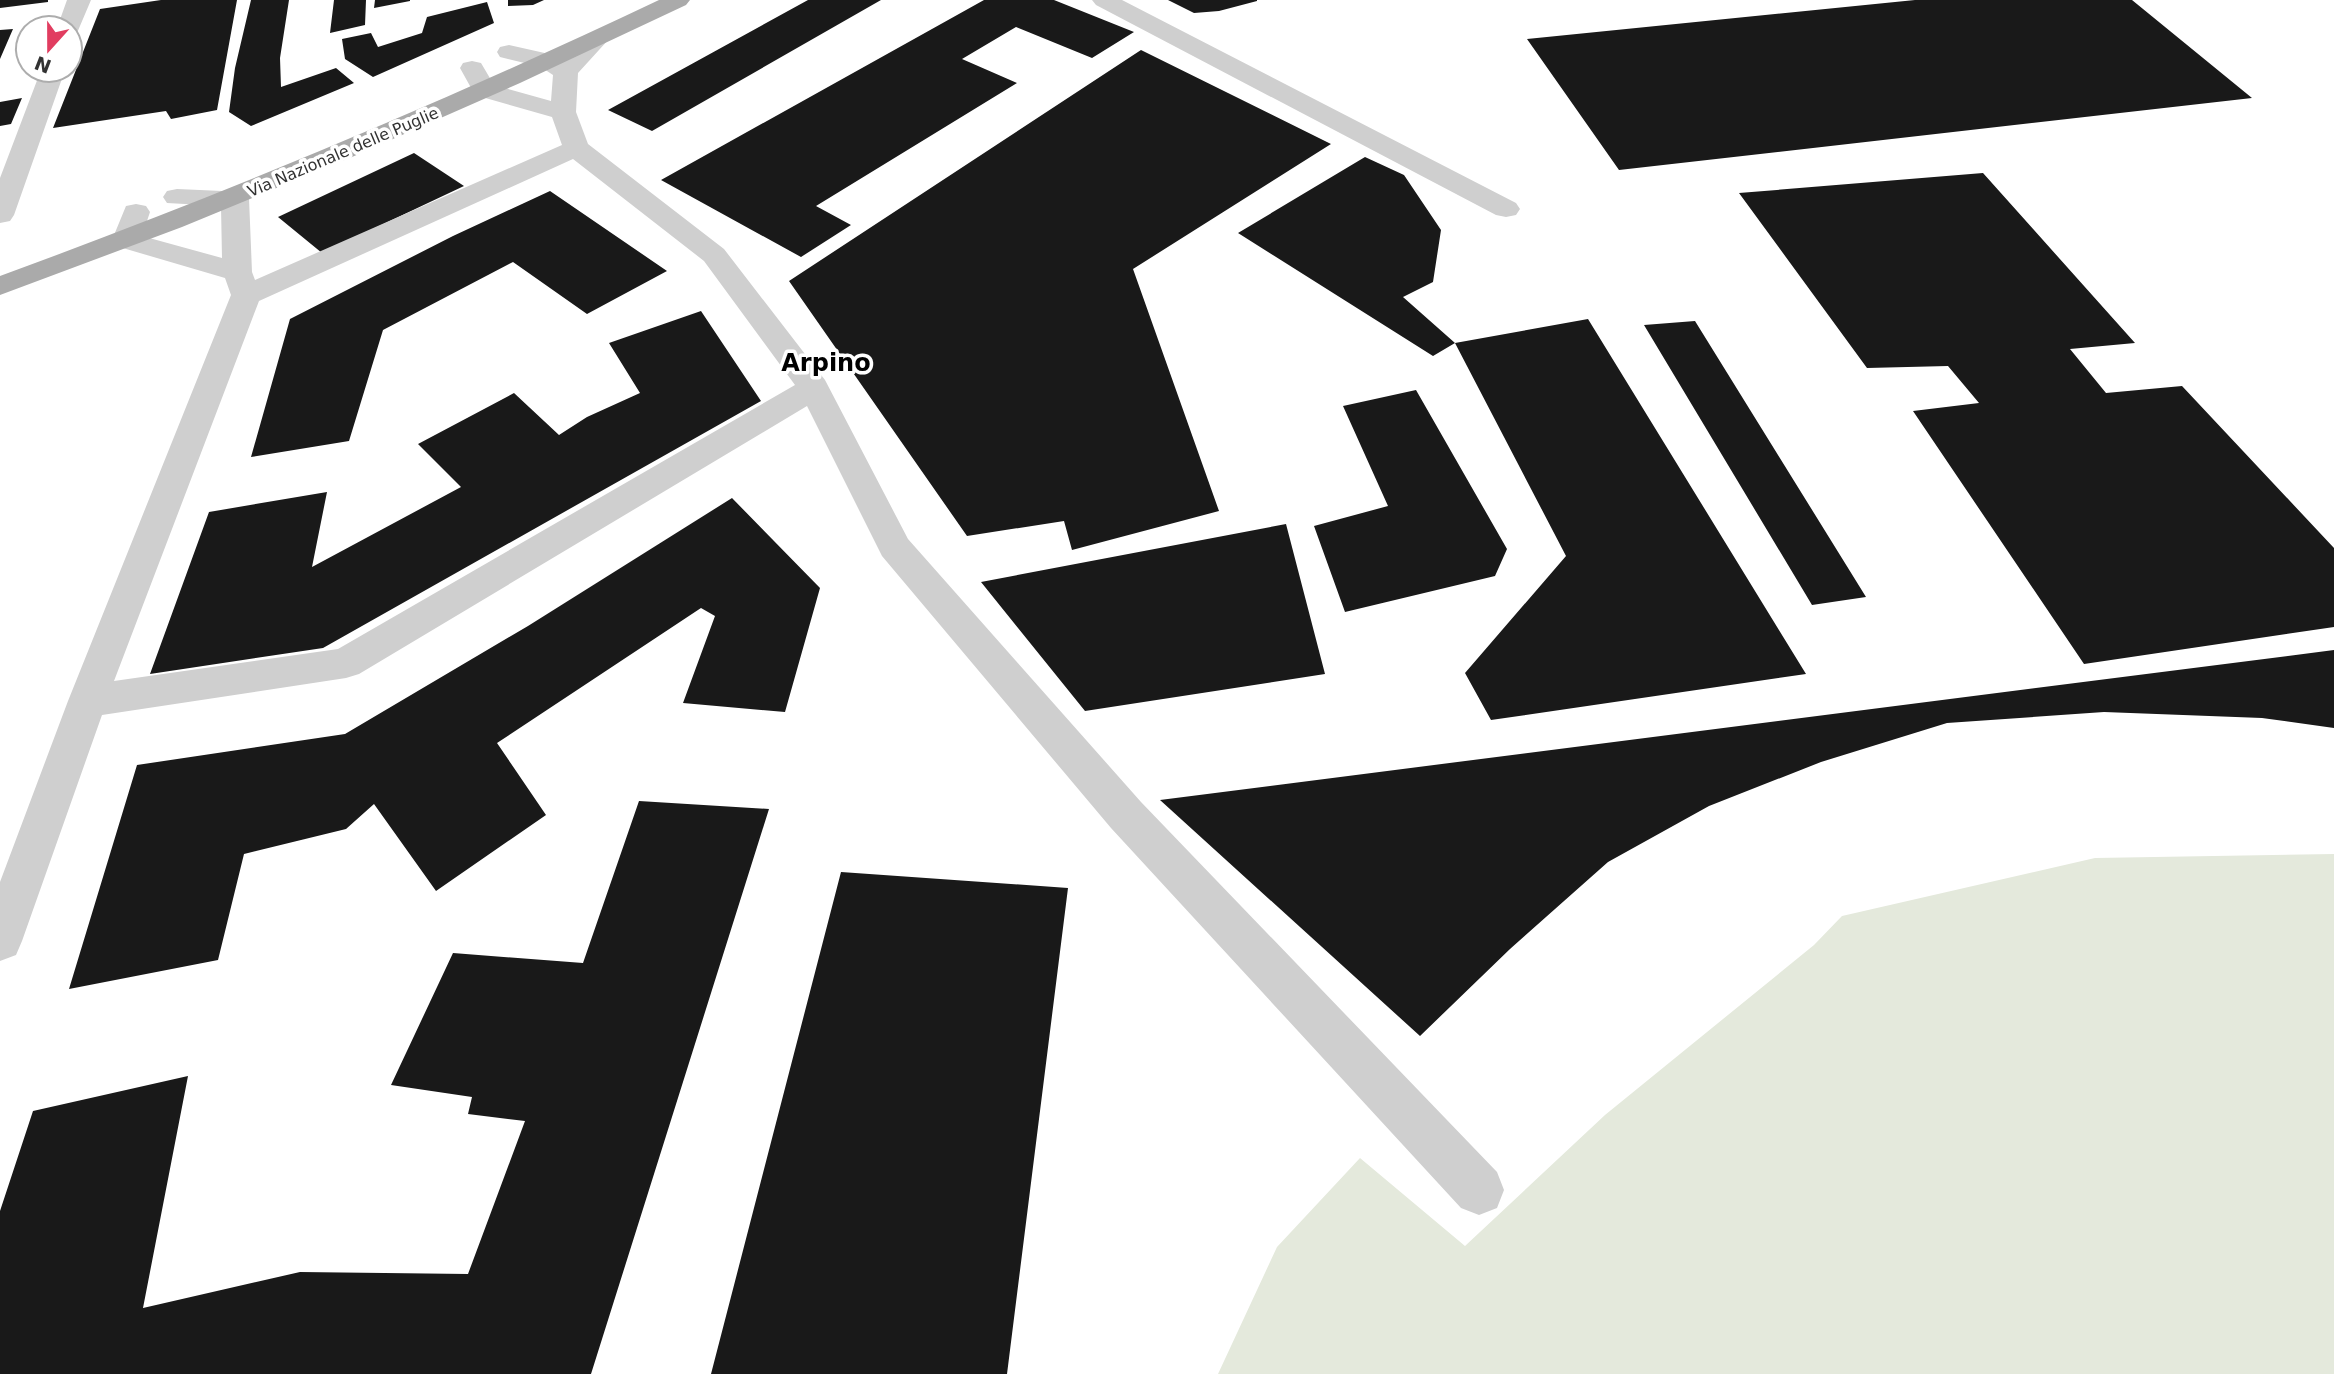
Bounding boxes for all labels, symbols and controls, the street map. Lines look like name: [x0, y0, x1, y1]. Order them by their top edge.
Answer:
north arrow: [14, 14, 84, 84]
text: N: [32, 52, 54, 78]
street label: Via Nazionale delle Puglie: [245, 103, 441, 201]
district label: Arpino: [781, 349, 871, 377]

